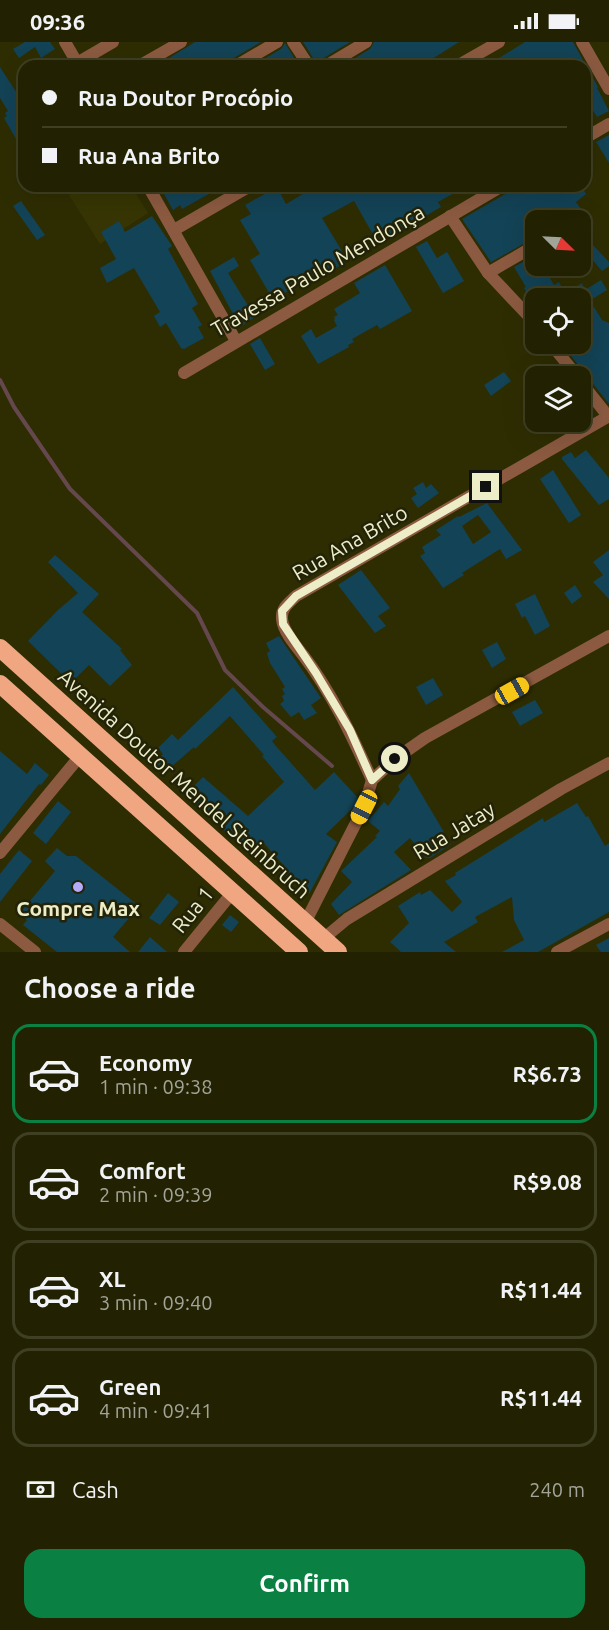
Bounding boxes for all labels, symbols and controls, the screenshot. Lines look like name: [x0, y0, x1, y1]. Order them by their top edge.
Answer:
text: 09:36: [30, 9, 85, 34]
text: Rua Doutor Procópio: [78, 85, 293, 110]
text: Rua Ana Brito: [78, 143, 220, 168]
street label: Travessa Paulo Mendonça: [207, 199, 428, 341]
north arrow: [525, 210, 591, 276]
map controls: [525, 210, 591, 432]
button: locate: [525, 288, 591, 354]
button: layers: [525, 366, 591, 432]
route end: [472, 473, 499, 500]
street label: Rua Ana Brito: [288, 500, 411, 585]
street label: Avenida Doutor Mendel Steinbruch: [54, 664, 315, 903]
car: [492, 674, 532, 708]
route start: [381, 745, 408, 772]
car: [348, 787, 380, 827]
street label: Rua Jatay: [408, 796, 499, 864]
marker: Compre Max: [71, 880, 85, 894]
street label: Rua 1: [166, 881, 218, 937]
place label: Compre Max: [16, 896, 140, 920]
text: Choose a ride: [24, 973, 196, 1003]
icon: car: [27, 1047, 81, 1101]
text: Economy: [99, 1050, 192, 1075]
text: R$6.73: [513, 1061, 582, 1086]
text: 1 min · 09:38: [99, 1075, 213, 1098]
icon: car: [27, 1155, 81, 1209]
text: Comfort: [99, 1158, 186, 1183]
text: R$9.08: [513, 1169, 582, 1194]
text: 2 min · 09:39: [99, 1183, 213, 1206]
icon: car: [27, 1263, 81, 1317]
text: XL: [99, 1266, 126, 1291]
text: R$11.44: [500, 1277, 582, 1302]
text: 3 min · 09:40: [99, 1291, 213, 1314]
icon: car: [27, 1371, 81, 1425]
text: Green: [99, 1374, 161, 1399]
text: R$11.44: [500, 1385, 582, 1410]
text: 4 min · 09:41: [99, 1399, 213, 1422]
icon: cash: [24, 1473, 57, 1506]
text: Cash: [72, 1477, 119, 1502]
text: 240 m: [529, 1478, 585, 1501]
button: Confirm: [24, 1549, 585, 1618]

